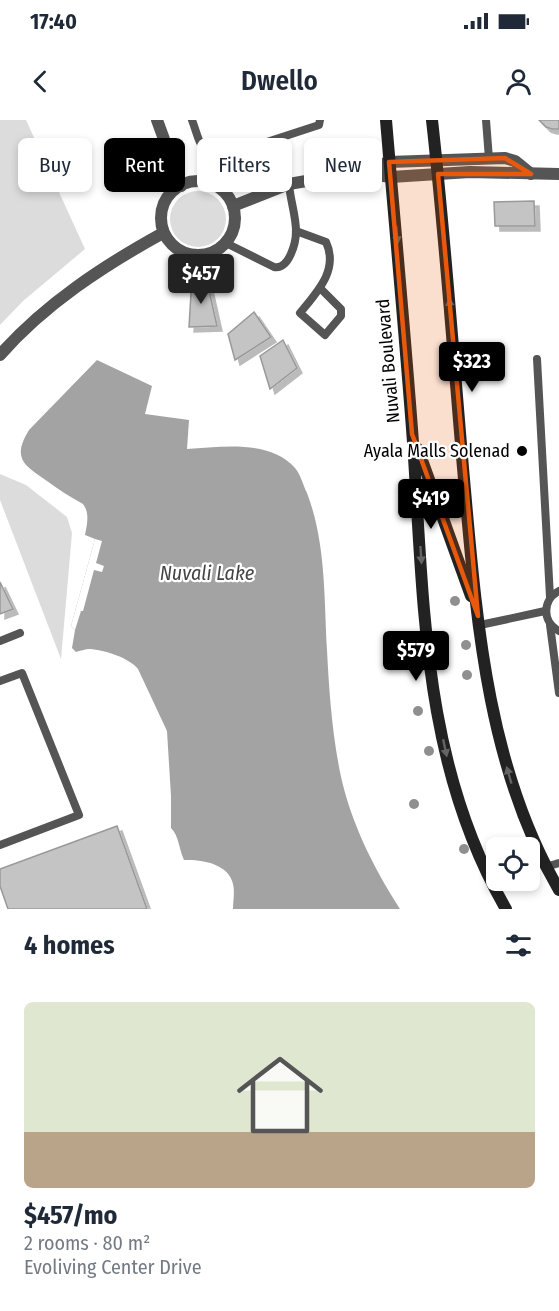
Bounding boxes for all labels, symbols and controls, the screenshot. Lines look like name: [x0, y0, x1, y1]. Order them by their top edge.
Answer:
text: 17:40: [30, 8, 77, 35]
icon: back: [24, 65, 57, 98]
text: Dwello: [241, 65, 318, 97]
icon: person: [502, 65, 535, 98]
chip: Buy: [18, 138, 92, 192]
chip: Rent: [104, 138, 185, 192]
chip: Filters: [197, 138, 292, 192]
chip: New: [304, 138, 382, 192]
one-way arrow: [392, 226, 401, 245]
pin: $457: [165, 254, 237, 305]
text: $457: [182, 261, 220, 285]
one-way arrow: [445, 297, 455, 316]
street label: Nuvali Boulevard: [372, 298, 404, 424]
pin: $323: [436, 342, 508, 393]
text: $323: [453, 349, 491, 373]
place label: Ayala Malls Solenad: [364, 440, 510, 462]
marker: Ayala Malls Solenad: [515, 444, 529, 458]
pin: $419: [395, 479, 467, 530]
text: $419: [412, 486, 450, 510]
one-way arrow: [416, 545, 425, 564]
water label: Nuvali Lake: [160, 561, 255, 585]
pin: $579: [380, 631, 452, 682]
text: $579: [397, 638, 435, 662]
one-way arrow: [441, 739, 450, 758]
one-way arrow: [504, 766, 513, 784]
map controls: [486, 837, 540, 891]
button: locate: [486, 837, 540, 891]
icon: filters: [502, 929, 535, 962]
text: 4 homes: [24, 930, 115, 961]
icon: home: [226, 1041, 334, 1149]
text: $457/mo: [24, 1200, 117, 1231]
text: 2 rooms · 80 m²: [24, 1231, 150, 1255]
text: Evoliving Center Drive: [24, 1255, 202, 1279]

